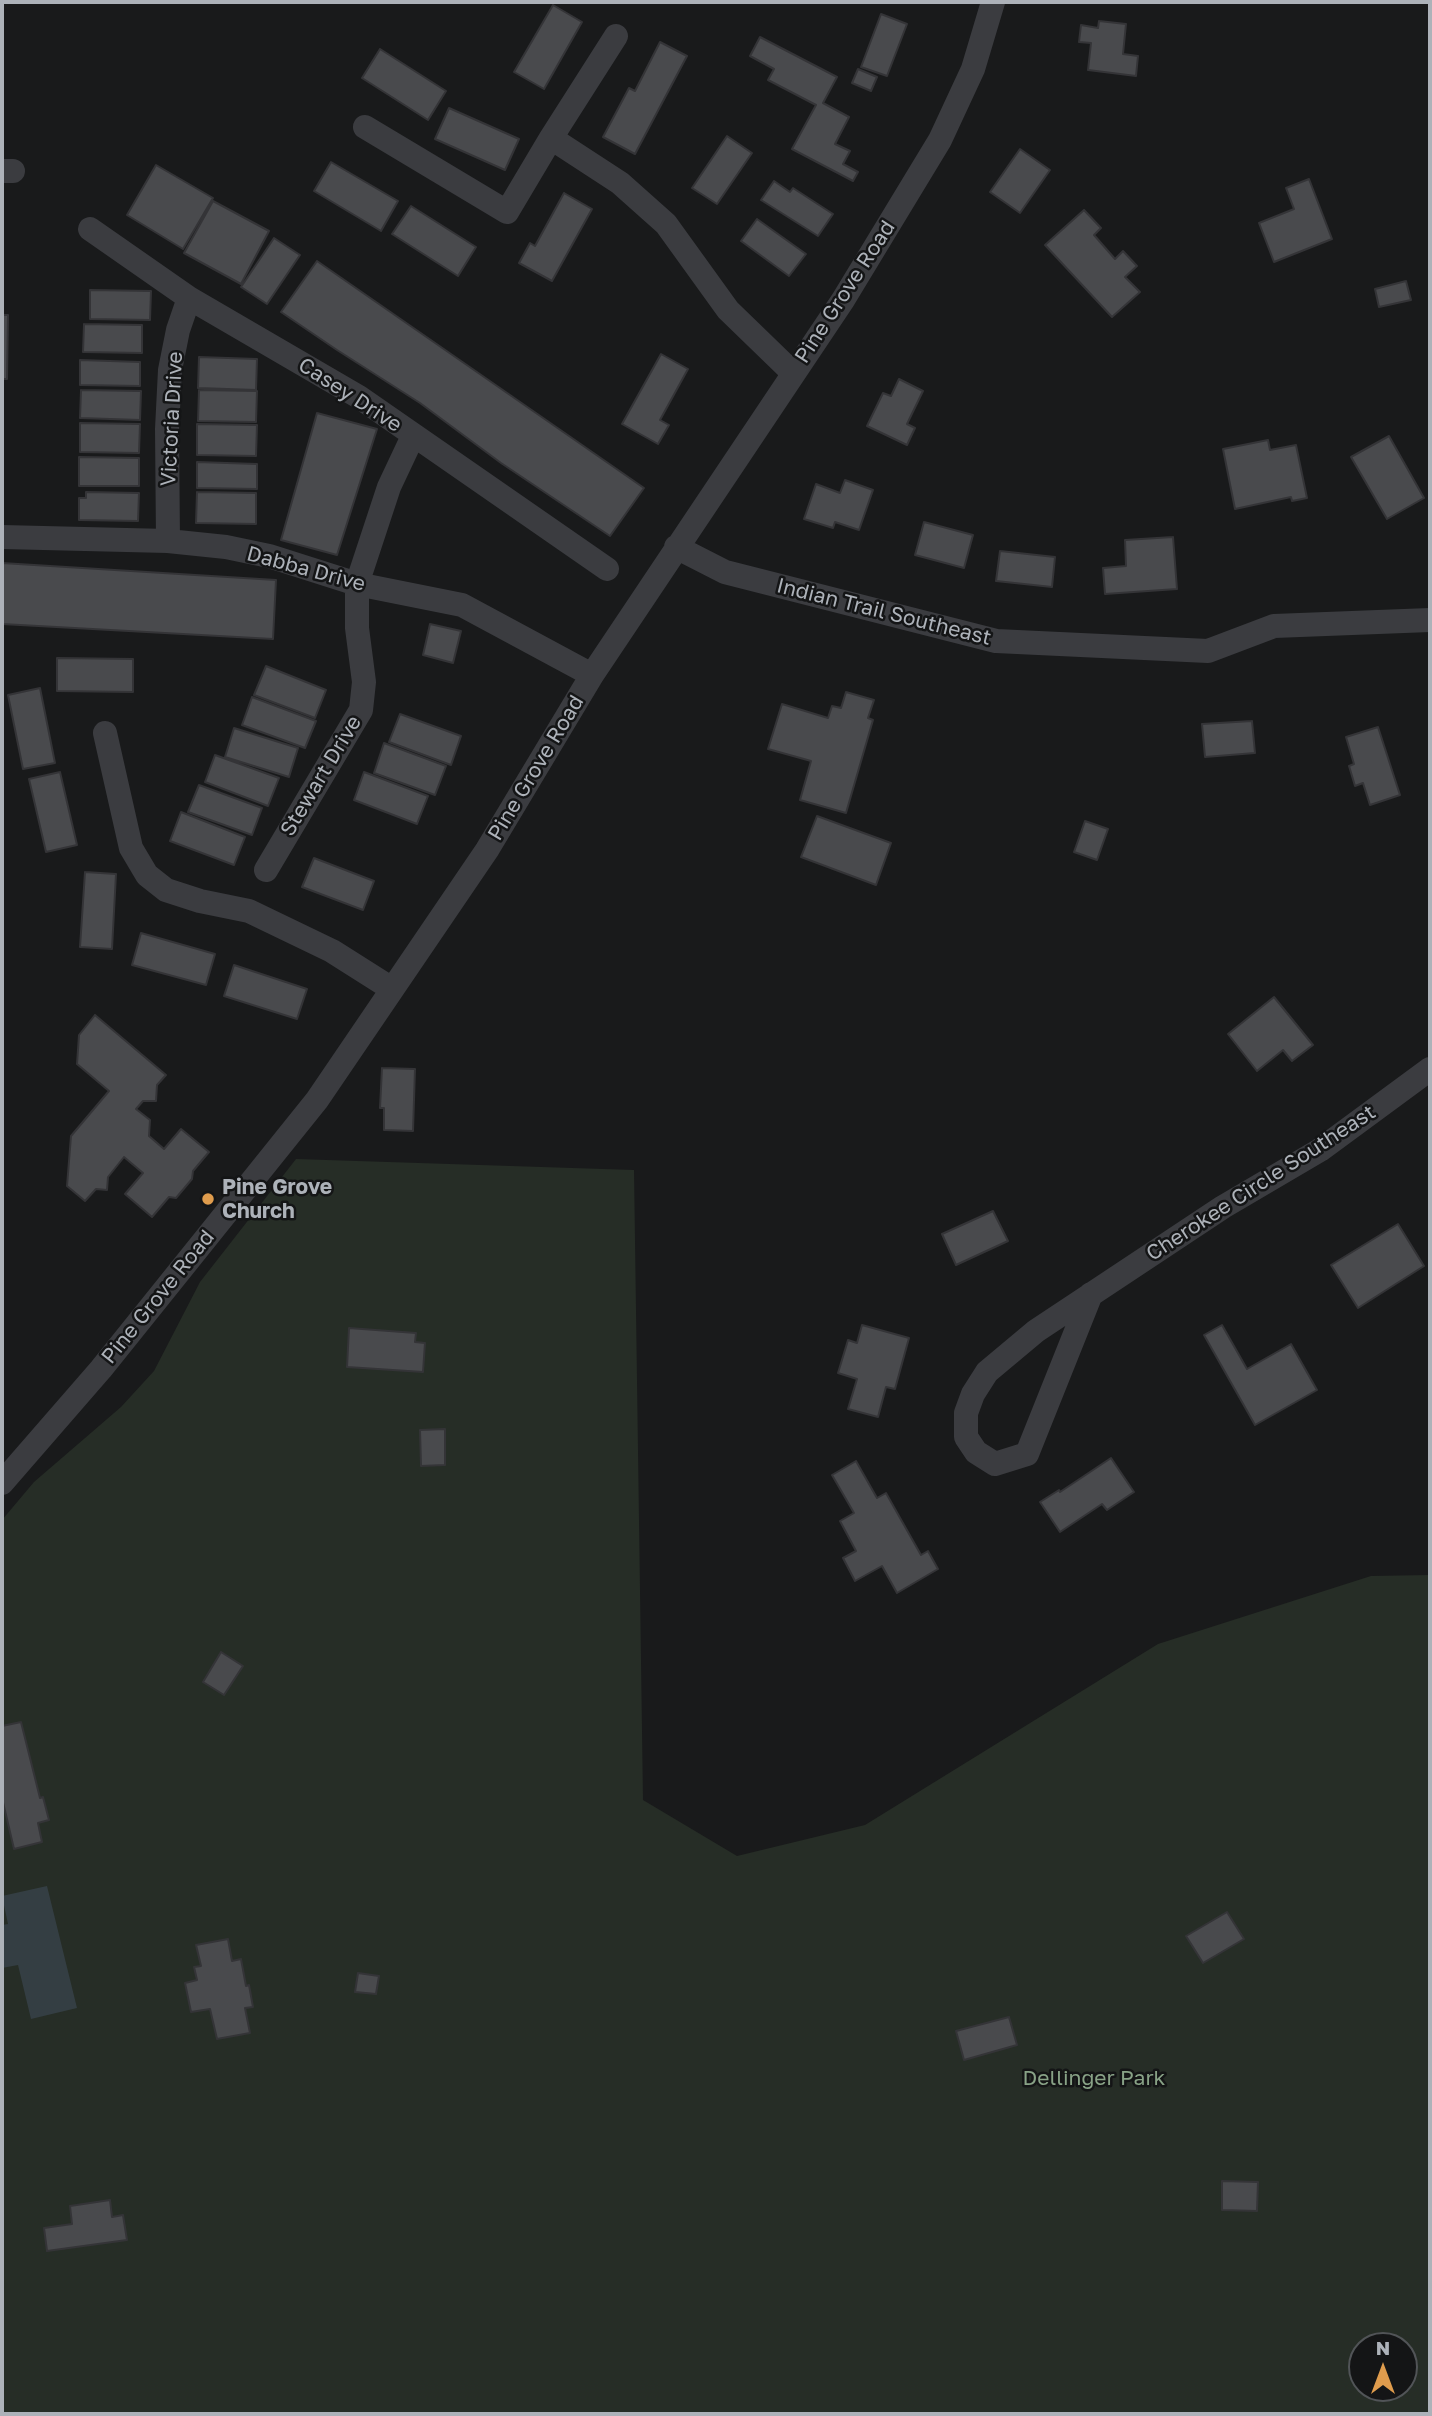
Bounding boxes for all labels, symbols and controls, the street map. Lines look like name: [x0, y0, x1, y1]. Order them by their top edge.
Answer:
street label: Pine Grove Road: [790, 216, 900, 368]
street label: Victoria Drive: [156, 351, 188, 487]
street label: Casey Drive: [294, 352, 406, 438]
street label: Dabba Drive: [244, 541, 368, 597]
street label: Indian Trail Southeast: [774, 573, 994, 651]
street label: Pine Grove Road: [483, 691, 589, 845]
street label: Stewart Drive: [275, 711, 367, 841]
street label: Cherokee Circle Southeast: [1142, 1099, 1380, 1267]
place label: Pine Grove Church: [222, 1174, 332, 1224]
marker: Pine Grove Church: [200, 1191, 216, 1207]
street label: Pine Grove Road: [96, 1225, 220, 1369]
park label: Dellinger Park: [1023, 2065, 1165, 2091]
north arrow: [1348, 2332, 1418, 2402]
text: N: [1376, 2336, 1390, 2359]

